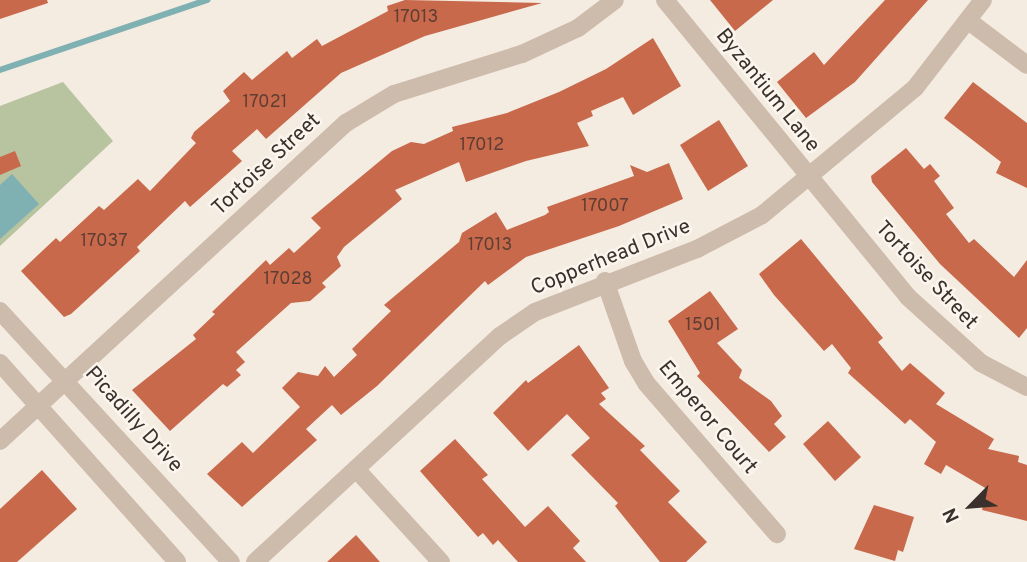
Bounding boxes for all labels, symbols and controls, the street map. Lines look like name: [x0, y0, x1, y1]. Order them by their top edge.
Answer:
house number: 17013: [394, 7, 438, 29]
street label: Byzantium Lane: [710, 24, 824, 158]
house number: 17021: [243, 92, 287, 114]
street label: Tortoise Street: [208, 108, 326, 222]
house number: 17012: [460, 135, 504, 157]
house number: 17007: [581, 196, 629, 218]
street label: Copperhead Drive: [527, 214, 695, 302]
street label: Tortoise Street: [869, 217, 983, 335]
house number: 17037: [80, 231, 128, 253]
house number: 17013: [468, 235, 512, 257]
house number: 17028: [263, 269, 313, 291]
house number: 1501: [685, 315, 721, 337]
street label: Emperor Court: [652, 356, 762, 480]
street label: Picadilly Drive: [79, 362, 187, 478]
north arrow: [936, 471, 1006, 541]
text: N: [938, 504, 966, 526]

